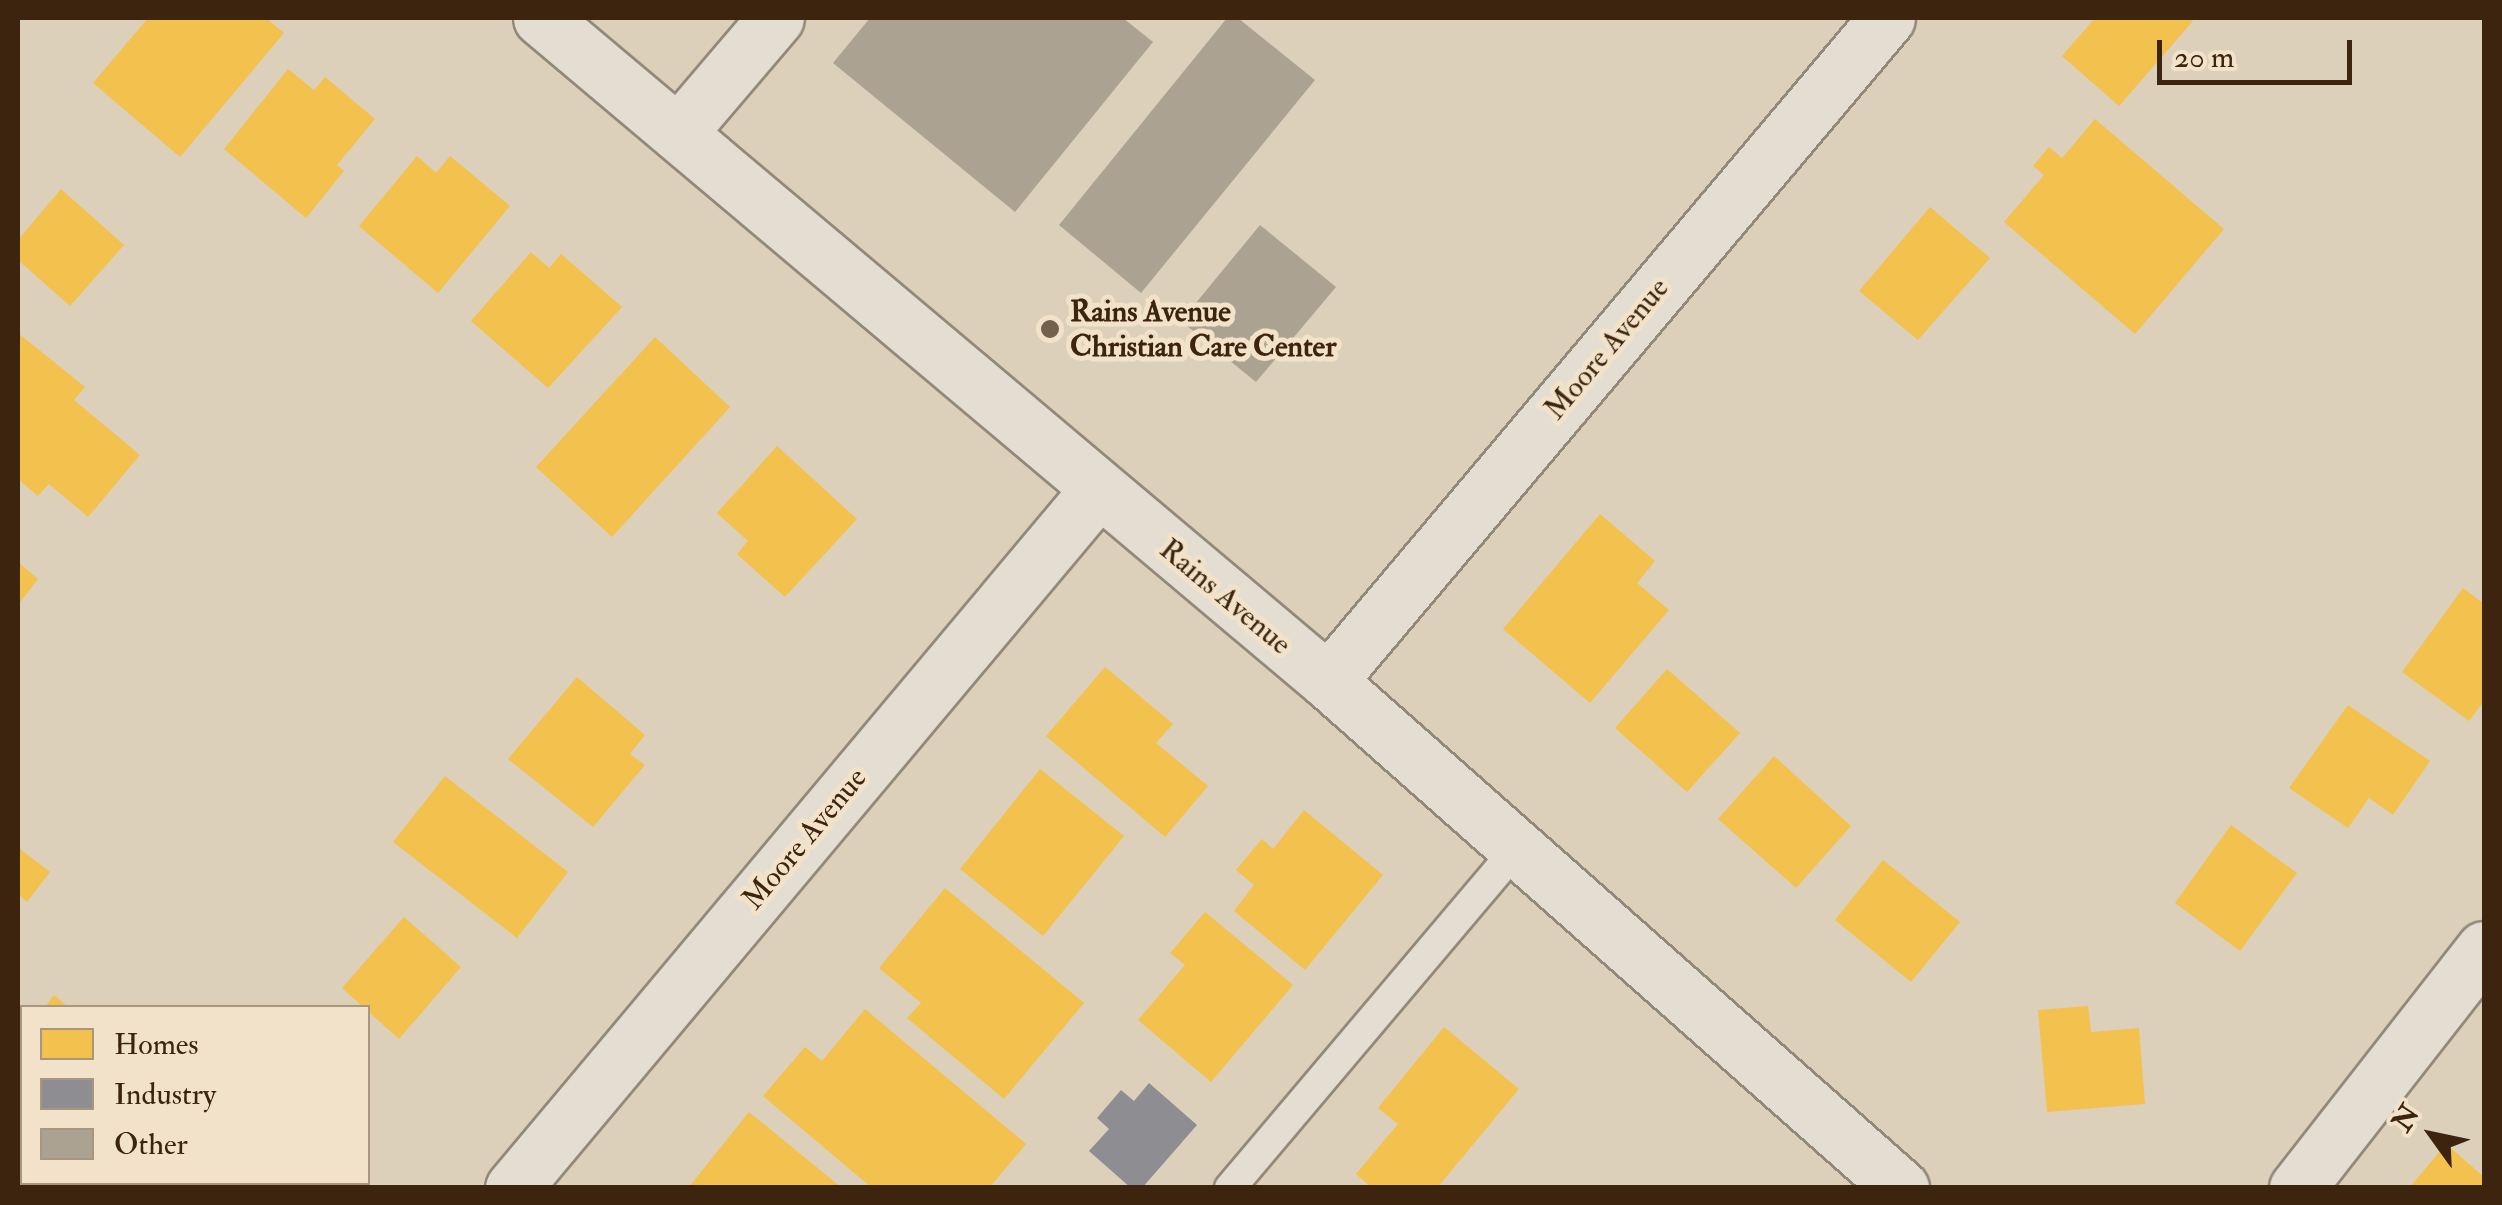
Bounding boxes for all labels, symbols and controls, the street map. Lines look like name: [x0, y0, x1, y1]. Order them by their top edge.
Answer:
scale bar: [2162, 20, 2357, 82]
text: 20 m: [2174, 39, 2234, 76]
street label: Moore Avenue: [1537, 271, 1677, 427]
place label: Rains Avenue Christian Care Center: [1070, 294, 1336, 364]
marker: Rains Avenue Christian Care Center: [1039, 318, 1061, 340]
street label: Rains Avenue: [1152, 532, 1298, 662]
street label: Moore Avenue: [735, 761, 875, 917]
legend: [20, 1005, 370, 1185]
text: Homes: [114, 1026, 199, 1063]
text: Industry: [114, 1076, 216, 1113]
north arrow: [2382, 1085, 2482, 1185]
text: N: [2385, 1098, 2428, 1138]
text: Other: [114, 1126, 188, 1163]

